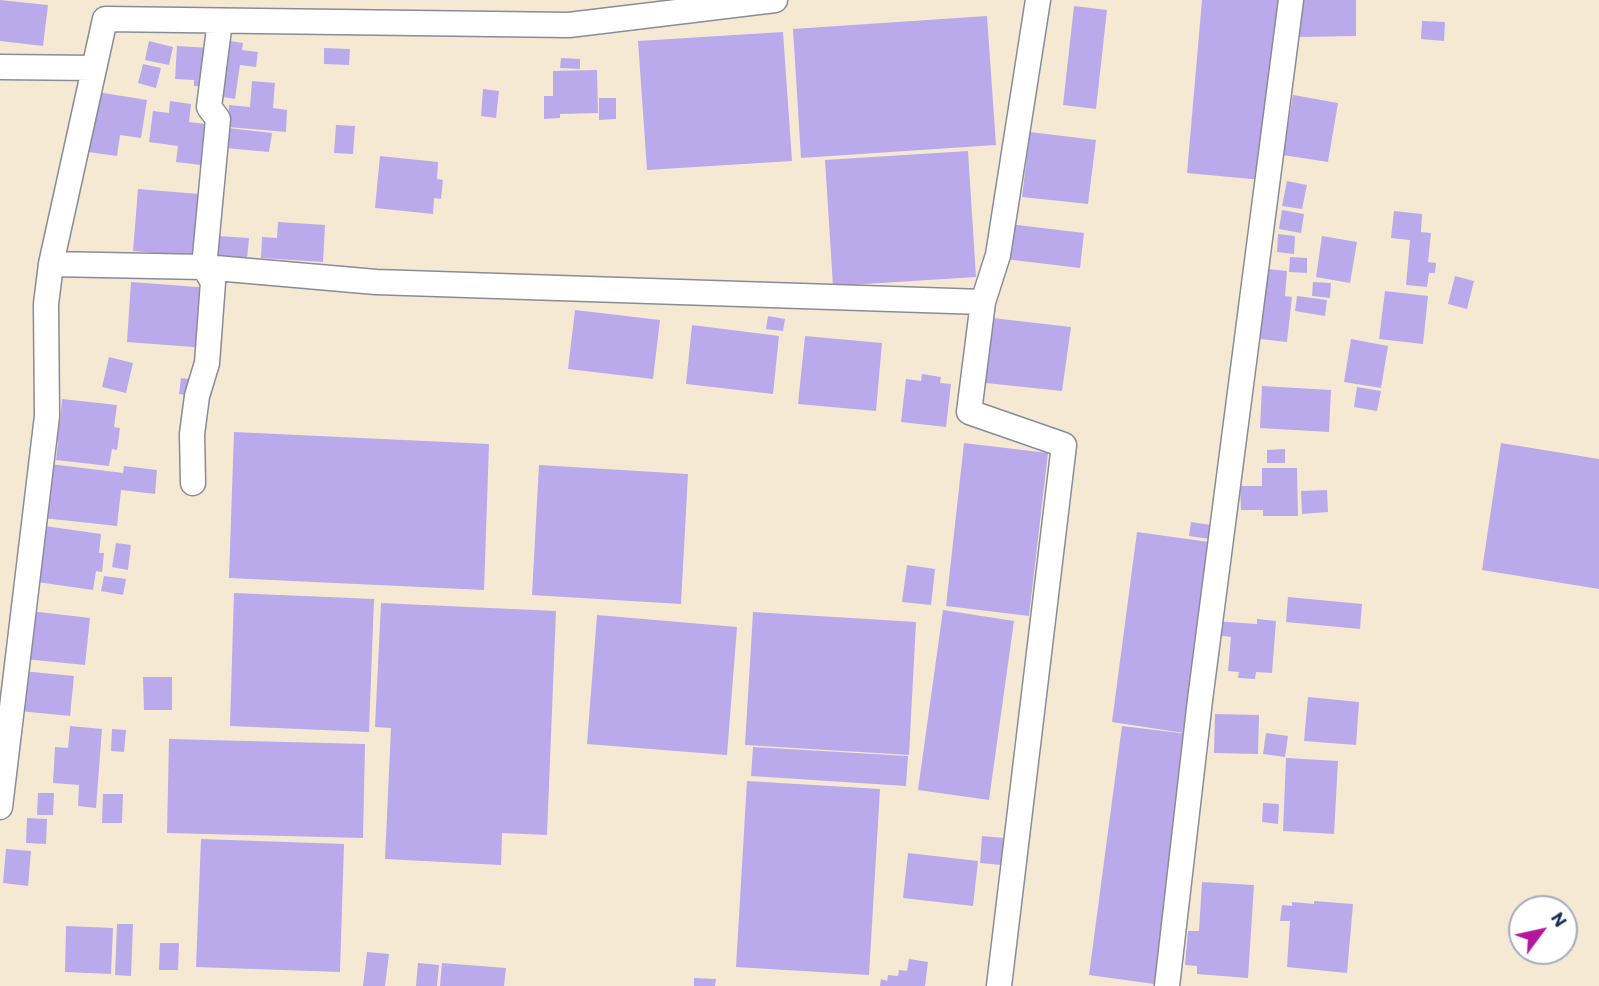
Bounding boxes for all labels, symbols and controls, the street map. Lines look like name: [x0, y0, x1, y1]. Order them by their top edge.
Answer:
north arrow: [1508, 895, 1578, 965]
text: N: [1546, 908, 1572, 931]

